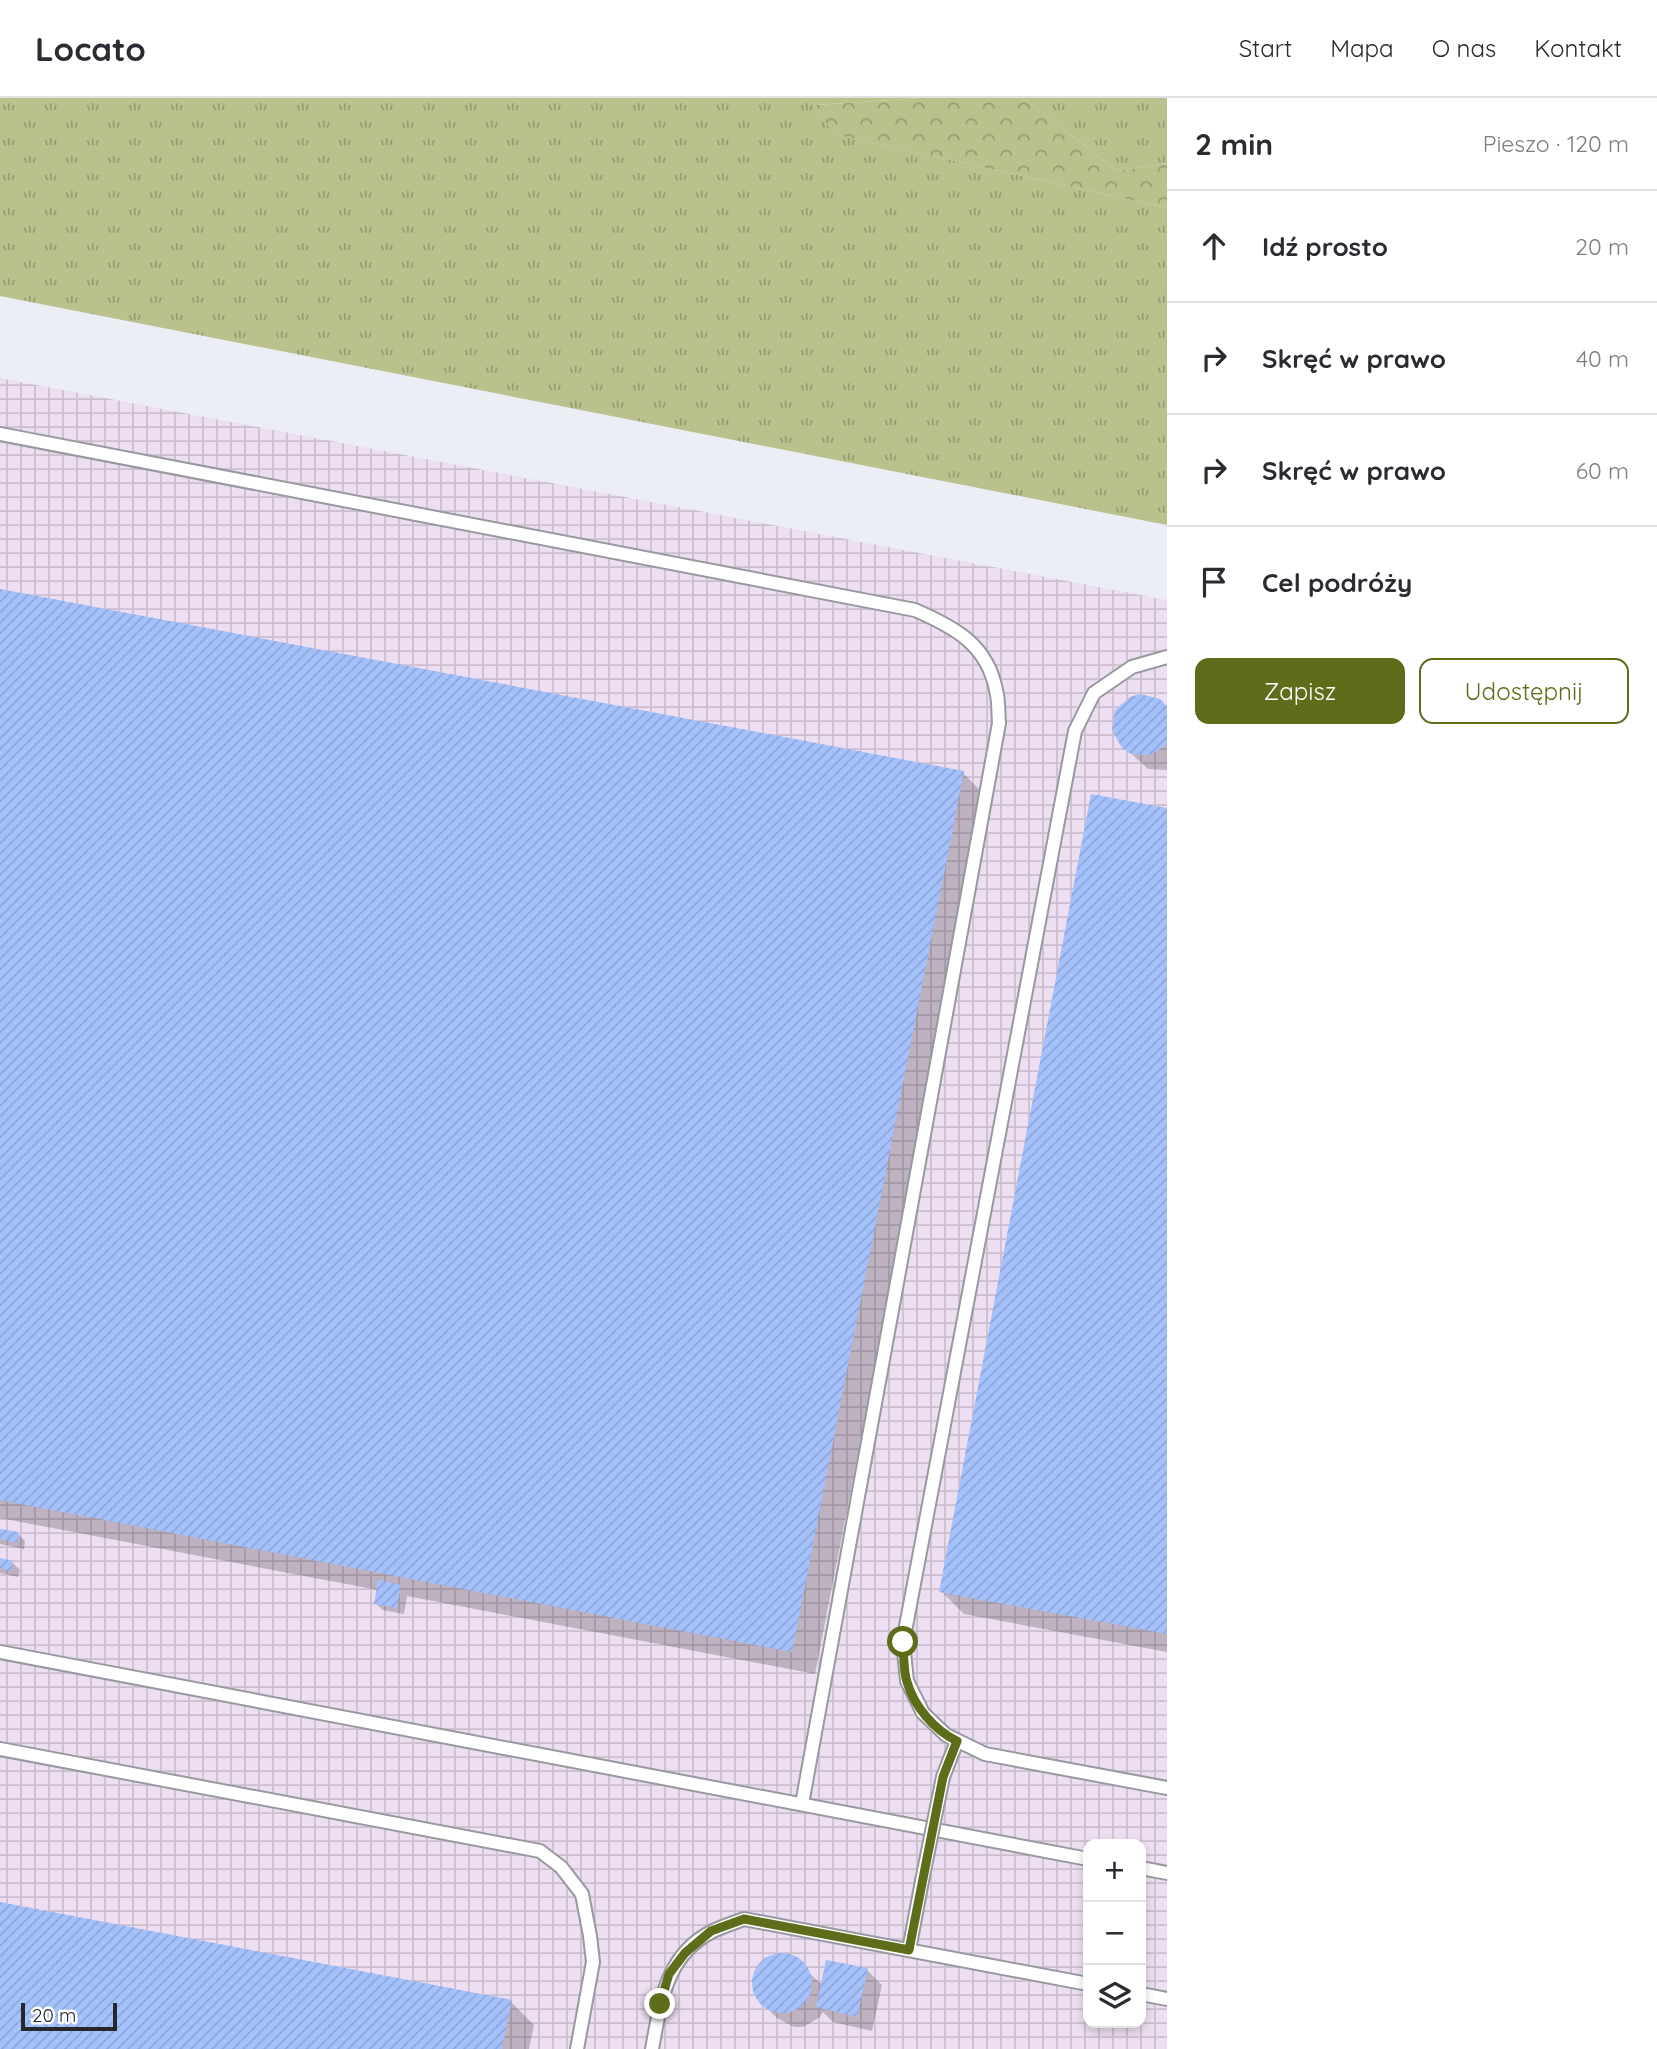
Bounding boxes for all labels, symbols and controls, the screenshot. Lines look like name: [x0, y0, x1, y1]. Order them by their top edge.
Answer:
text: Locato: [35, 28, 146, 69]
text: Start: [1239, 33, 1292, 63]
text: Mapa: [1330, 33, 1394, 63]
text: O nas: [1432, 33, 1496, 63]
text: Kontakt: [1534, 33, 1622, 63]
text: 2 min: [1195, 125, 1273, 163]
text: Pieszo · 120 m: [1483, 129, 1629, 158]
icon: ahead: [1195, 227, 1233, 265]
text: Idź prosto: [1262, 230, 1388, 263]
text: 20 m: [1575, 232, 1629, 261]
icon: right: [1195, 339, 1233, 377]
text: Skręć w prawo: [1262, 342, 1446, 375]
text: 40 m: [1576, 344, 1629, 373]
icon: right: [1195, 451, 1233, 489]
text: Skręć w prawo: [1262, 454, 1446, 487]
text: 60 m: [1576, 456, 1629, 485]
icon: arrive: [1195, 563, 1233, 601]
text: Cel podróży: [1262, 566, 1412, 599]
button: Zapisz: [1195, 658, 1405, 724]
button: Udostępnij: [1419, 658, 1629, 724]
route start: [887, 1626, 918, 1657]
map controls: [1083, 1839, 1146, 2028]
button: +: [1083, 1839, 1146, 1902]
button: −: [1083, 1902, 1146, 1965]
button: layers: [1083, 1965, 1146, 2028]
route end: [644, 1988, 675, 2019]
scale bar: [21, 2000, 117, 2032]
text: 20 m: [32, 2003, 76, 2027]

